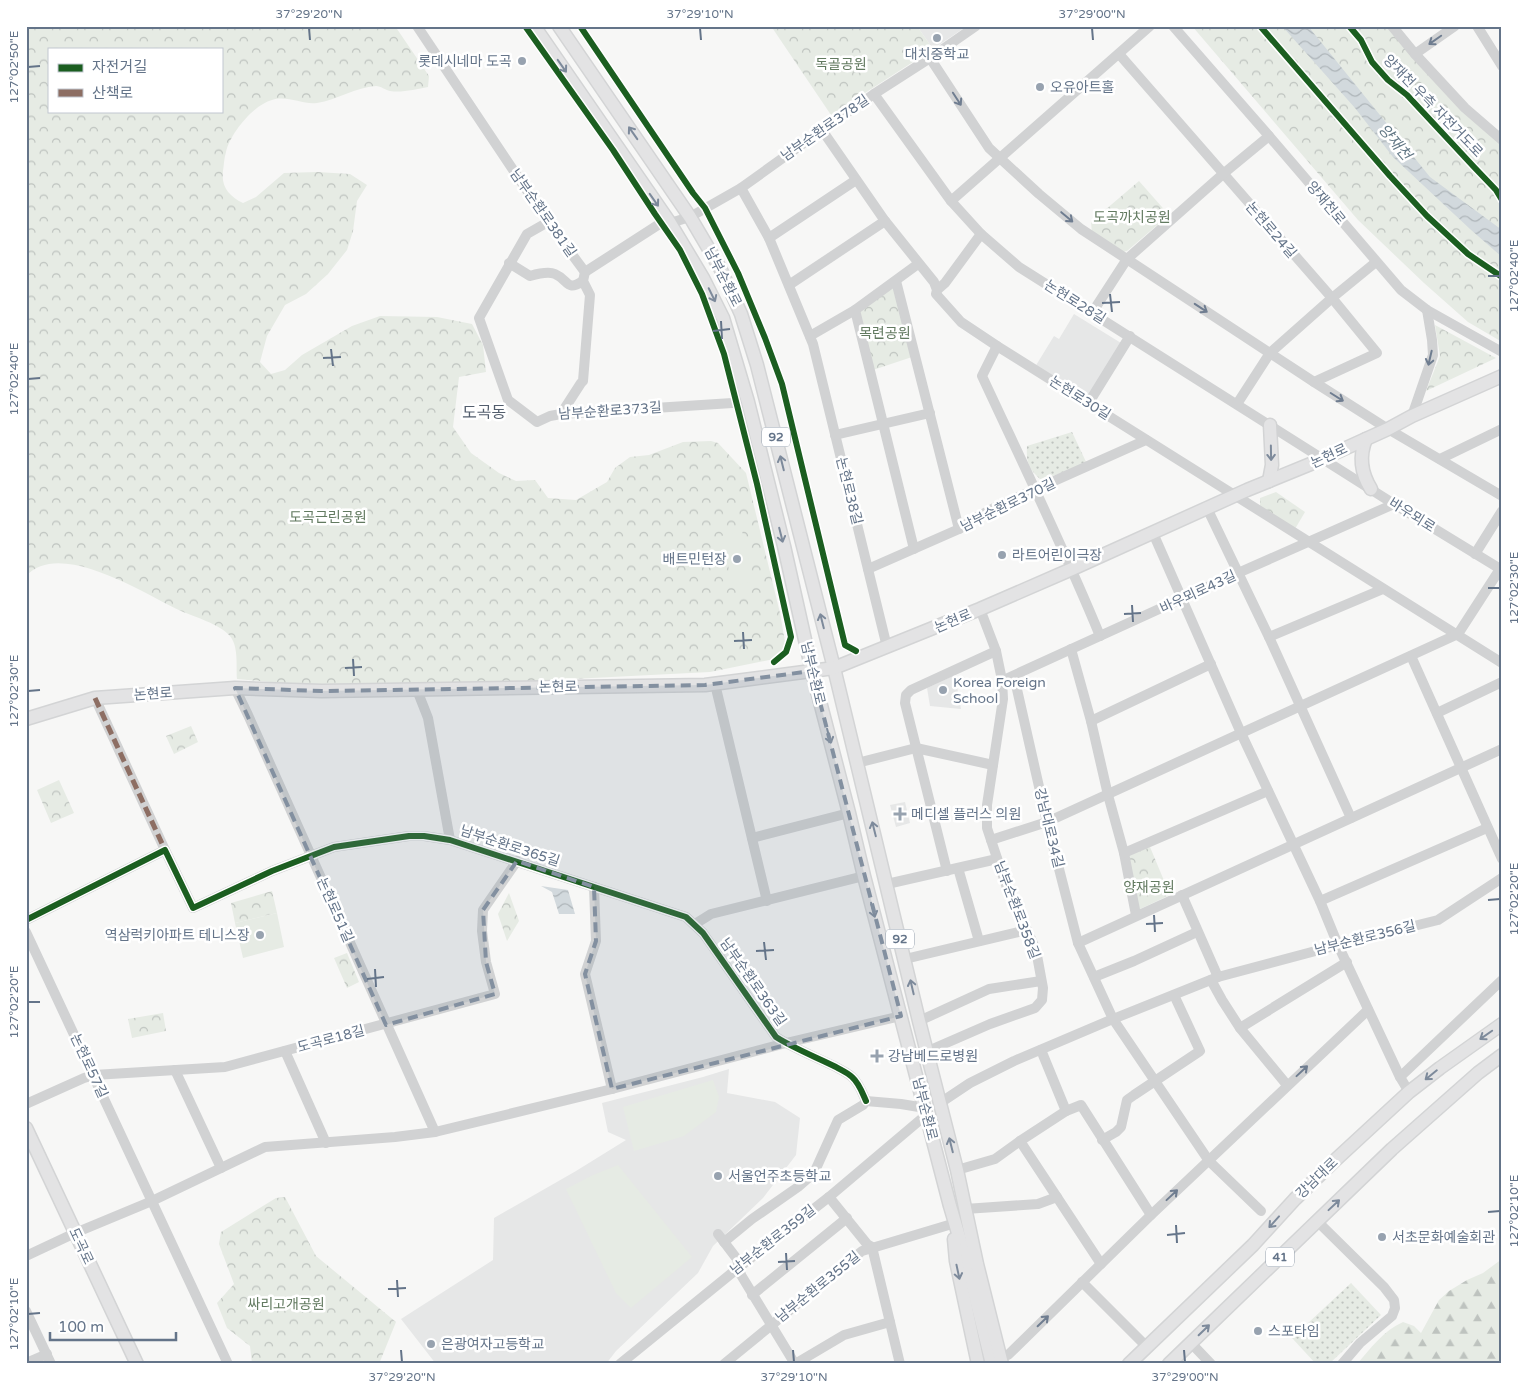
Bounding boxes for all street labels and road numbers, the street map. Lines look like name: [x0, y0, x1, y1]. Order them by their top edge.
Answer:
street label: 양재천 우측 자전거도로: [1380, 51, 1486, 161]
street label: 남부순환로378길: [778, 91, 872, 165]
street label: 남부순환로381길: [506, 166, 580, 260]
street label: 양재천로: [1303, 178, 1349, 228]
street label: 논현로24길: [1242, 198, 1300, 262]
street label: 남부순환로: [701, 244, 745, 310]
street label: 논현로28길: [1041, 276, 1109, 328]
street label: 논현로30길: [1046, 372, 1114, 424]
street label: 남부순환로373길: [558, 399, 662, 423]
road number: 92: [762, 428, 790, 447]
street label: 논현로: [1308, 440, 1350, 472]
street label: 논현로38길: [832, 455, 866, 527]
street label: 남부순환로370길: [958, 475, 1058, 535]
street label: 바우뫼로: [1386, 494, 1438, 536]
street label: 바우뫼로43길: [1157, 567, 1239, 617]
street label: 논현로: [932, 606, 974, 636]
street label: 남부순환로: [797, 640, 829, 706]
street label: 논현로: [539, 678, 578, 696]
street label: 논현로: [133, 684, 173, 704]
street label: 강남대로34길: [1031, 786, 1067, 870]
street label: 남부순환로365길: [458, 822, 562, 870]
street label: 남부순환로358길: [990, 859, 1044, 961]
street label: 논현로51길: [313, 875, 357, 945]
street label: 남부순환로356길: [1313, 917, 1417, 959]
road number: 92: [886, 930, 914, 949]
street label: 남부순환로363길: [716, 935, 790, 1029]
street label: 도곡로18길: [295, 1022, 367, 1056]
street label: 논현로57길: [67, 1031, 111, 1101]
street label: 남부순환로: [909, 1076, 941, 1142]
street label: 강남대로: [1293, 1154, 1342, 1202]
street label: 남부순환로359길: [727, 1201, 819, 1279]
street label: 도곡로: [65, 1225, 97, 1267]
street label: 남부순환로355길: [772, 1248, 864, 1326]
road number: 41: [1266, 1248, 1294, 1266]

